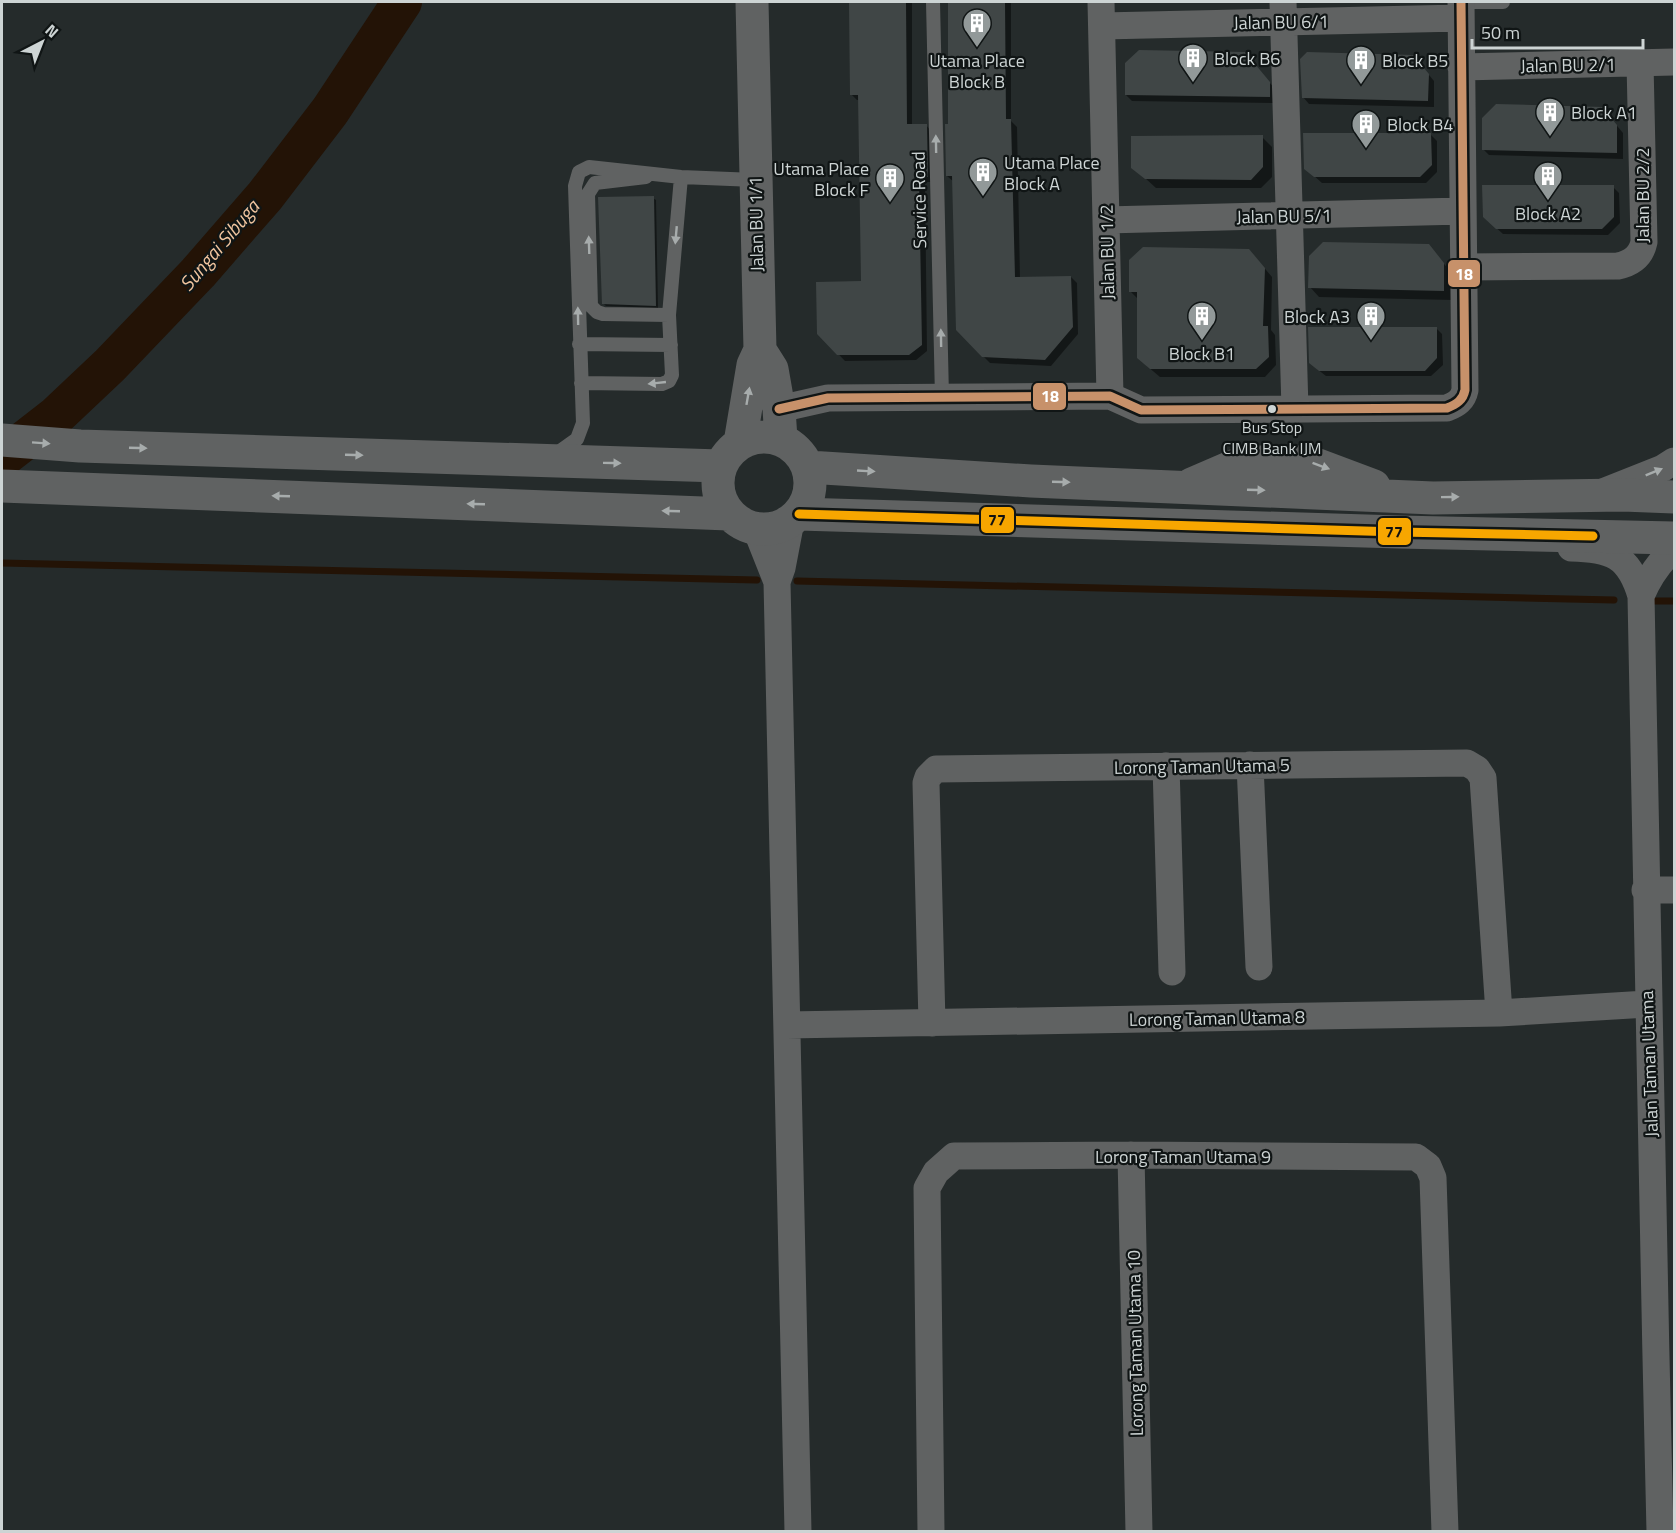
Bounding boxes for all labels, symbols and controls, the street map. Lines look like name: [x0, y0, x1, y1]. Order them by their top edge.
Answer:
building icon: Utama Place Block B: [961, 7, 993, 49]
street label: Jalan BU 6/1: [1233, 8, 1329, 36]
north arrow: [12, 12, 72, 72]
scale bar: [1472, 12, 1643, 50]
text: N: [40, 18, 64, 43]
text: 50 m: [1481, 19, 1520, 46]
building icon: Block B6: [1177, 42, 1209, 84]
building icon: Block B5: [1345, 44, 1377, 86]
place label: Block B6: [1214, 45, 1280, 72]
place label: Utama Place Block B: [929, 47, 1025, 95]
place label: Block B5: [1382, 47, 1448, 74]
street label: Jalan BU 2/1: [1520, 51, 1616, 79]
building icon: Block A1: [1534, 96, 1566, 138]
place label: Block A1: [1571, 99, 1637, 126]
building icon: Block B4: [1350, 108, 1382, 150]
place label: Block B4: [1387, 111, 1453, 138]
one-way arrow: [931, 134, 941, 153]
street label: Jalan BU 2/2: [1629, 147, 1656, 243]
place label: Utama Place Block A: [1004, 149, 1100, 197]
street label: Service Road: [905, 151, 933, 249]
place label: Utama Place Block F: [773, 155, 869, 203]
building icon: Utama Place Block A: [967, 156, 999, 198]
building icon: Block A2: [1532, 160, 1564, 202]
building icon: Utama Place Block F: [874, 162, 906, 204]
street label: Jalan BU 1/1: [742, 176, 770, 272]
water label: Sungai Sibuga: [171, 192, 267, 298]
place label: Block A2: [1515, 200, 1581, 227]
street label: Jalan BU 5/1: [1236, 202, 1332, 230]
street label: Jalan BU 1/2: [1093, 204, 1121, 300]
one-way arrow: [671, 226, 681, 245]
one-way arrow: [584, 235, 594, 254]
line badge: 18: [1447, 259, 1481, 288]
text: 18: [1455, 262, 1473, 286]
building icon: Block B1: [1186, 300, 1218, 342]
building icon: Block A3: [1355, 300, 1387, 342]
place label: Block A3: [1284, 303, 1350, 330]
one-way arrow: [574, 307, 583, 326]
one-way arrow: [936, 329, 945, 348]
place label: Block B1: [1169, 340, 1235, 367]
one-way arrow: [647, 378, 666, 388]
line badge: 18: [1032, 382, 1067, 411]
text: 18: [1041, 384, 1059, 408]
one-way arrow: [743, 386, 752, 405]
marker: Bus Stop CIMB Bank IJM: [1266, 403, 1278, 415]
place label: Bus Stop CIMB Bank IJM: [1222, 415, 1322, 460]
one-way arrow: [31, 439, 50, 448]
one-way arrow: [129, 444, 148, 453]
one-way arrow: [345, 451, 364, 460]
one-way arrow: [603, 458, 622, 467]
one-way arrow: [1313, 461, 1331, 471]
one-way arrow: [857, 466, 876, 475]
one-way arrow: [1645, 466, 1663, 476]
one-way arrow: [1051, 477, 1070, 486]
one-way arrow: [1246, 486, 1265, 495]
one-way arrow: [272, 492, 291, 501]
one-way arrow: [1441, 492, 1460, 502]
one-way arrow: [466, 499, 485, 508]
line badge: 77: [980, 506, 1015, 534]
one-way arrow: [661, 507, 680, 516]
text: 77: [988, 508, 1006, 532]
line badge: 77: [1377, 517, 1412, 546]
text: 77: [1385, 520, 1403, 544]
street label: Lorong Taman Utama 5: [1114, 751, 1290, 781]
street label: Jalan Taman Utama: [1633, 990, 1665, 1138]
street label: Lorong Taman Utama 8: [1129, 1003, 1305, 1033]
street label: Lorong Taman Utama 9: [1095, 1143, 1271, 1170]
street label: Lorong Taman Utama 10: [1120, 1250, 1150, 1436]

